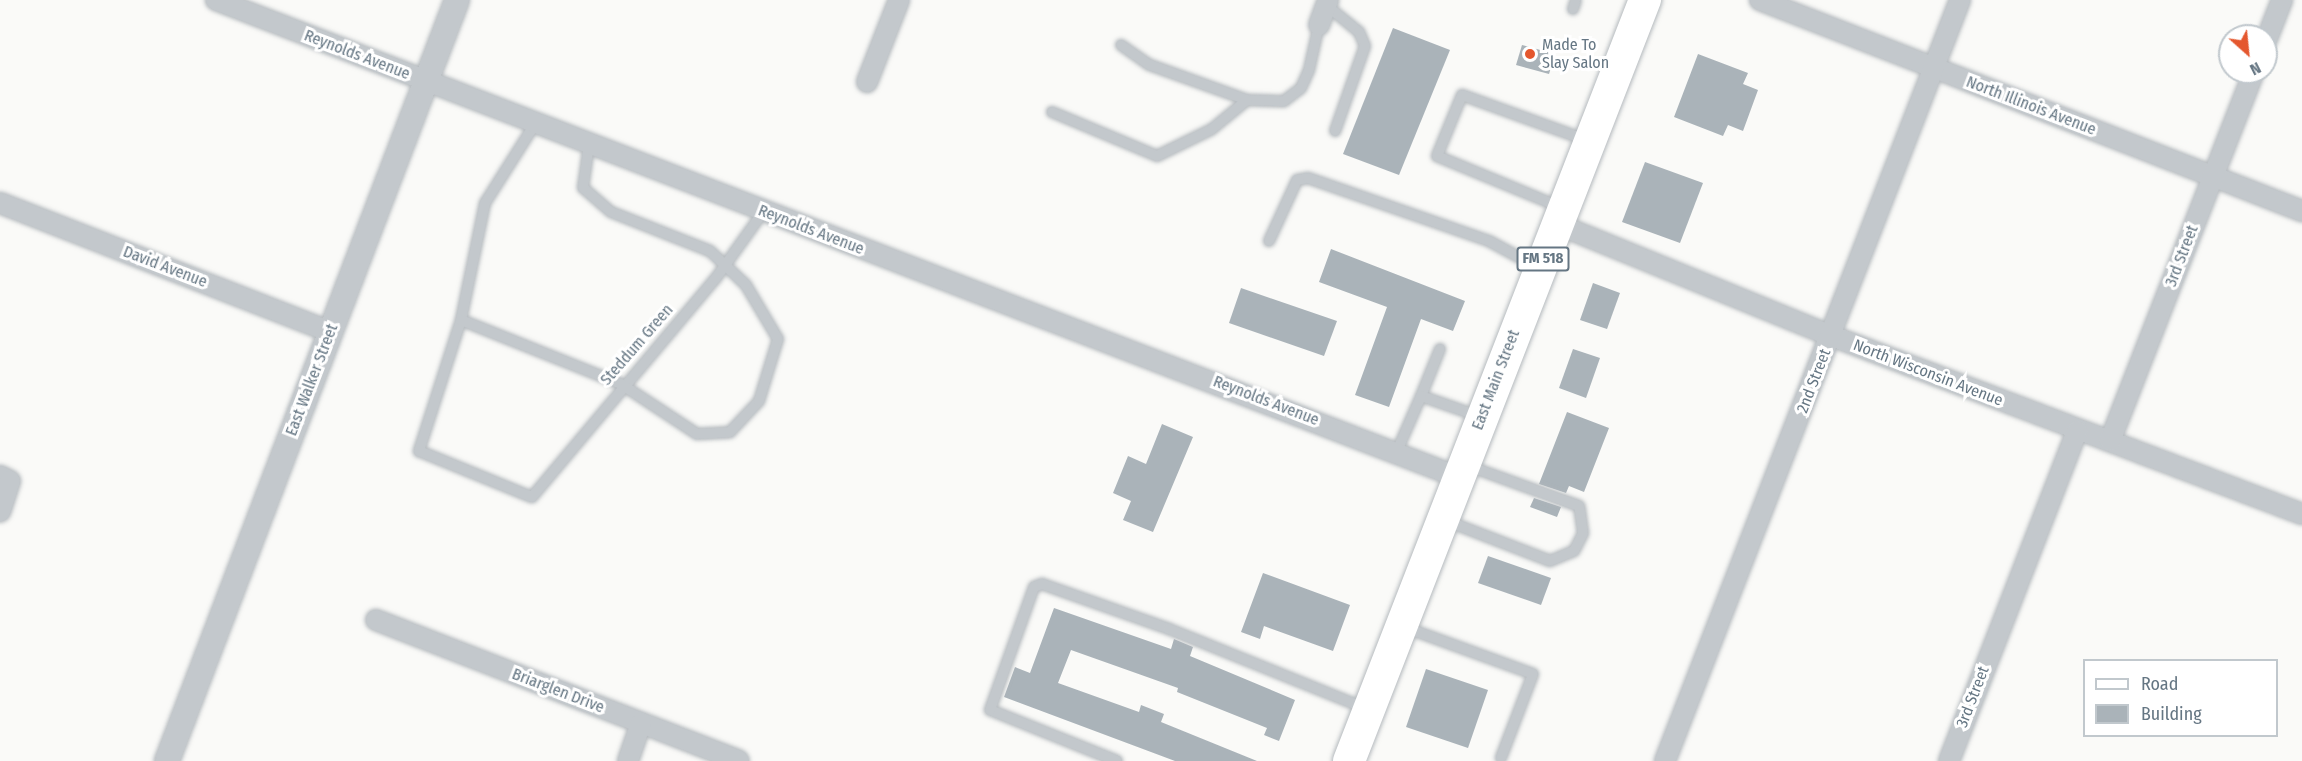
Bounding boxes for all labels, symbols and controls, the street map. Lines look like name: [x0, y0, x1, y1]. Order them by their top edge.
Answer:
north arrow: [2218, 24, 2278, 84]
street label: Reynolds Avenue: [301, 26, 413, 84]
place label: Made To Slay Salon: [1542, 35, 1609, 73]
marker: Made To Slay Salon: [1523, 47, 1537, 61]
text: N: [2247, 58, 2264, 79]
street label: North Illinois Avenue: [1963, 72, 2099, 140]
street label: Reynolds Avenue: [755, 201, 867, 259]
street label: 3rd Street: [2162, 223, 2202, 289]
street label: David Avenue: [120, 242, 210, 292]
road number: FM 518: [1516, 247, 1570, 271]
street label: Steddum Green: [597, 301, 677, 389]
street label: East Walker Street: [282, 321, 342, 439]
street label: East Main Street: [1468, 327, 1524, 433]
street label: North Wisconsin Avenue: [1851, 336, 2005, 410]
street label: 2nd Street: [1793, 346, 1835, 416]
street label: Reynolds Avenue: [1210, 372, 1322, 430]
legend: [2083, 659, 2278, 737]
street label: 3rd Street: [1953, 664, 1993, 730]
street label: Briarglen Drive: [509, 665, 607, 717]
text: Road: [2141, 673, 2178, 695]
text: Building: [2141, 703, 2202, 725]

